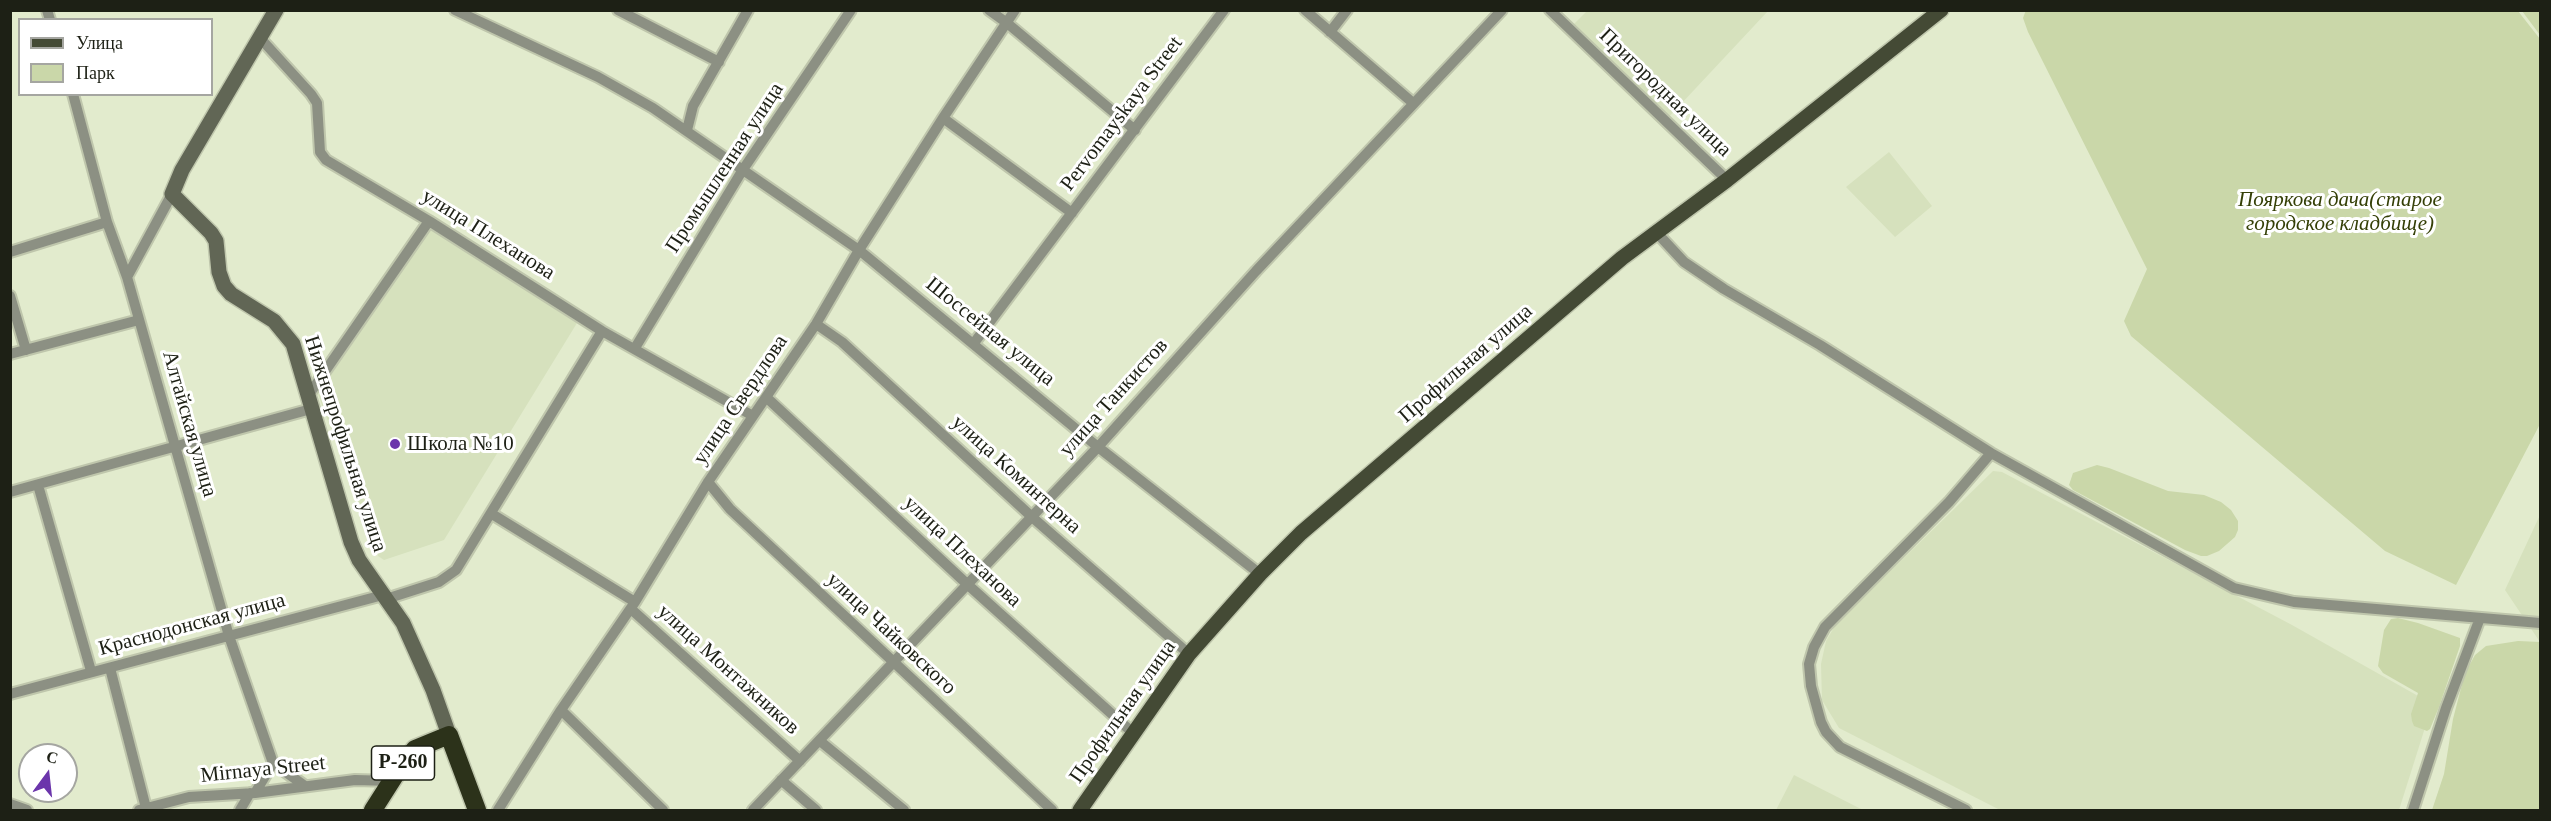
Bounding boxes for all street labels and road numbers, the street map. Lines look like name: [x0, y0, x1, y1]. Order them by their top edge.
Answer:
street label: Пригородная улица: [1594, 24, 1736, 162]
street label: Pervomayskaya Street: [1056, 32, 1188, 196]
street label: Промышленная улица: [661, 78, 789, 258]
street label: улица Плеханова: [417, 184, 559, 286]
street label: Шоссейная улица: [920, 272, 1060, 392]
street label: Профильная улица: [1394, 299, 1538, 429]
street label: улица Свердлова: [688, 330, 794, 470]
street label: Нижнепрофильная улица: [298, 333, 392, 555]
street label: улица Танкистов: [1054, 334, 1174, 462]
street label: Алтайская улица: [156, 348, 222, 500]
street label: улица Коминтерна: [946, 410, 1086, 540]
street label: улица Плеханова: [898, 491, 1026, 613]
street label: улица Чайковского: [821, 567, 961, 701]
street label: Краснодонская улица: [96, 588, 288, 662]
street label: улица Монтажников: [652, 600, 804, 740]
street label: Профильная улица: [1064, 636, 1182, 788]
road number: Р-260: [372, 746, 434, 780]
street label: Mirnaya Street: [199, 751, 327, 789]

